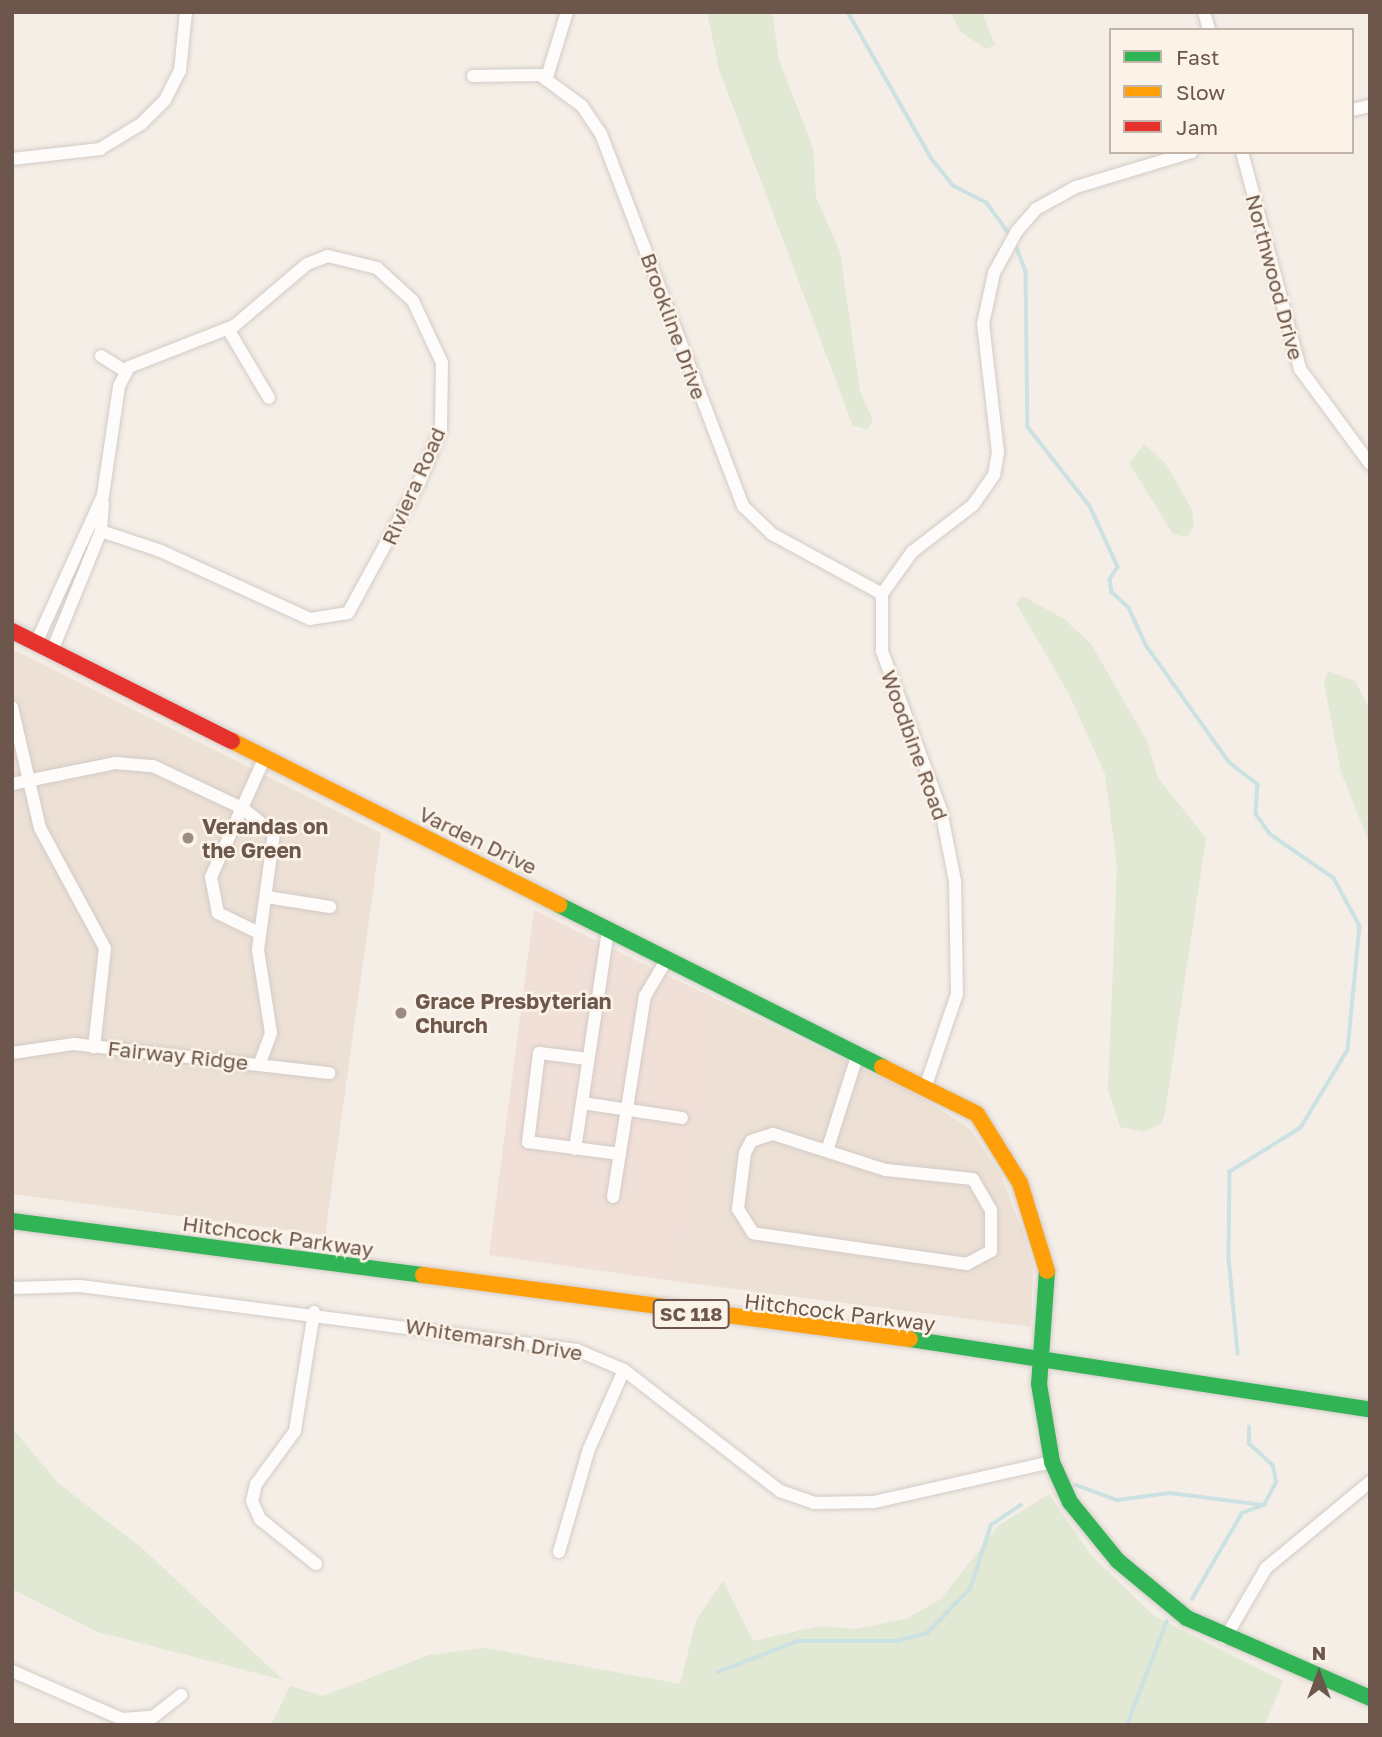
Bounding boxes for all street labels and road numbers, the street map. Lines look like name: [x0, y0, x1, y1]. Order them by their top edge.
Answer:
street label: Northwood Drive: [1241, 191, 1309, 363]
street label: Brookline Drive: [636, 249, 712, 403]
street label: Riviera Road: [376, 423, 450, 549]
street label: Woodbine Road: [876, 667, 954, 823]
street label: Varden Drive: [415, 801, 541, 879]
street label: Fairway Ridge: [106, 1035, 250, 1075]
street label: Hitchcock Parkway: [181, 1210, 375, 1262]
street label: Hitchcock Parkway: [743, 1288, 937, 1336]
road number: SC 118: [652, 1298, 730, 1330]
street label: Whitemarsh Drive: [404, 1313, 584, 1365]

